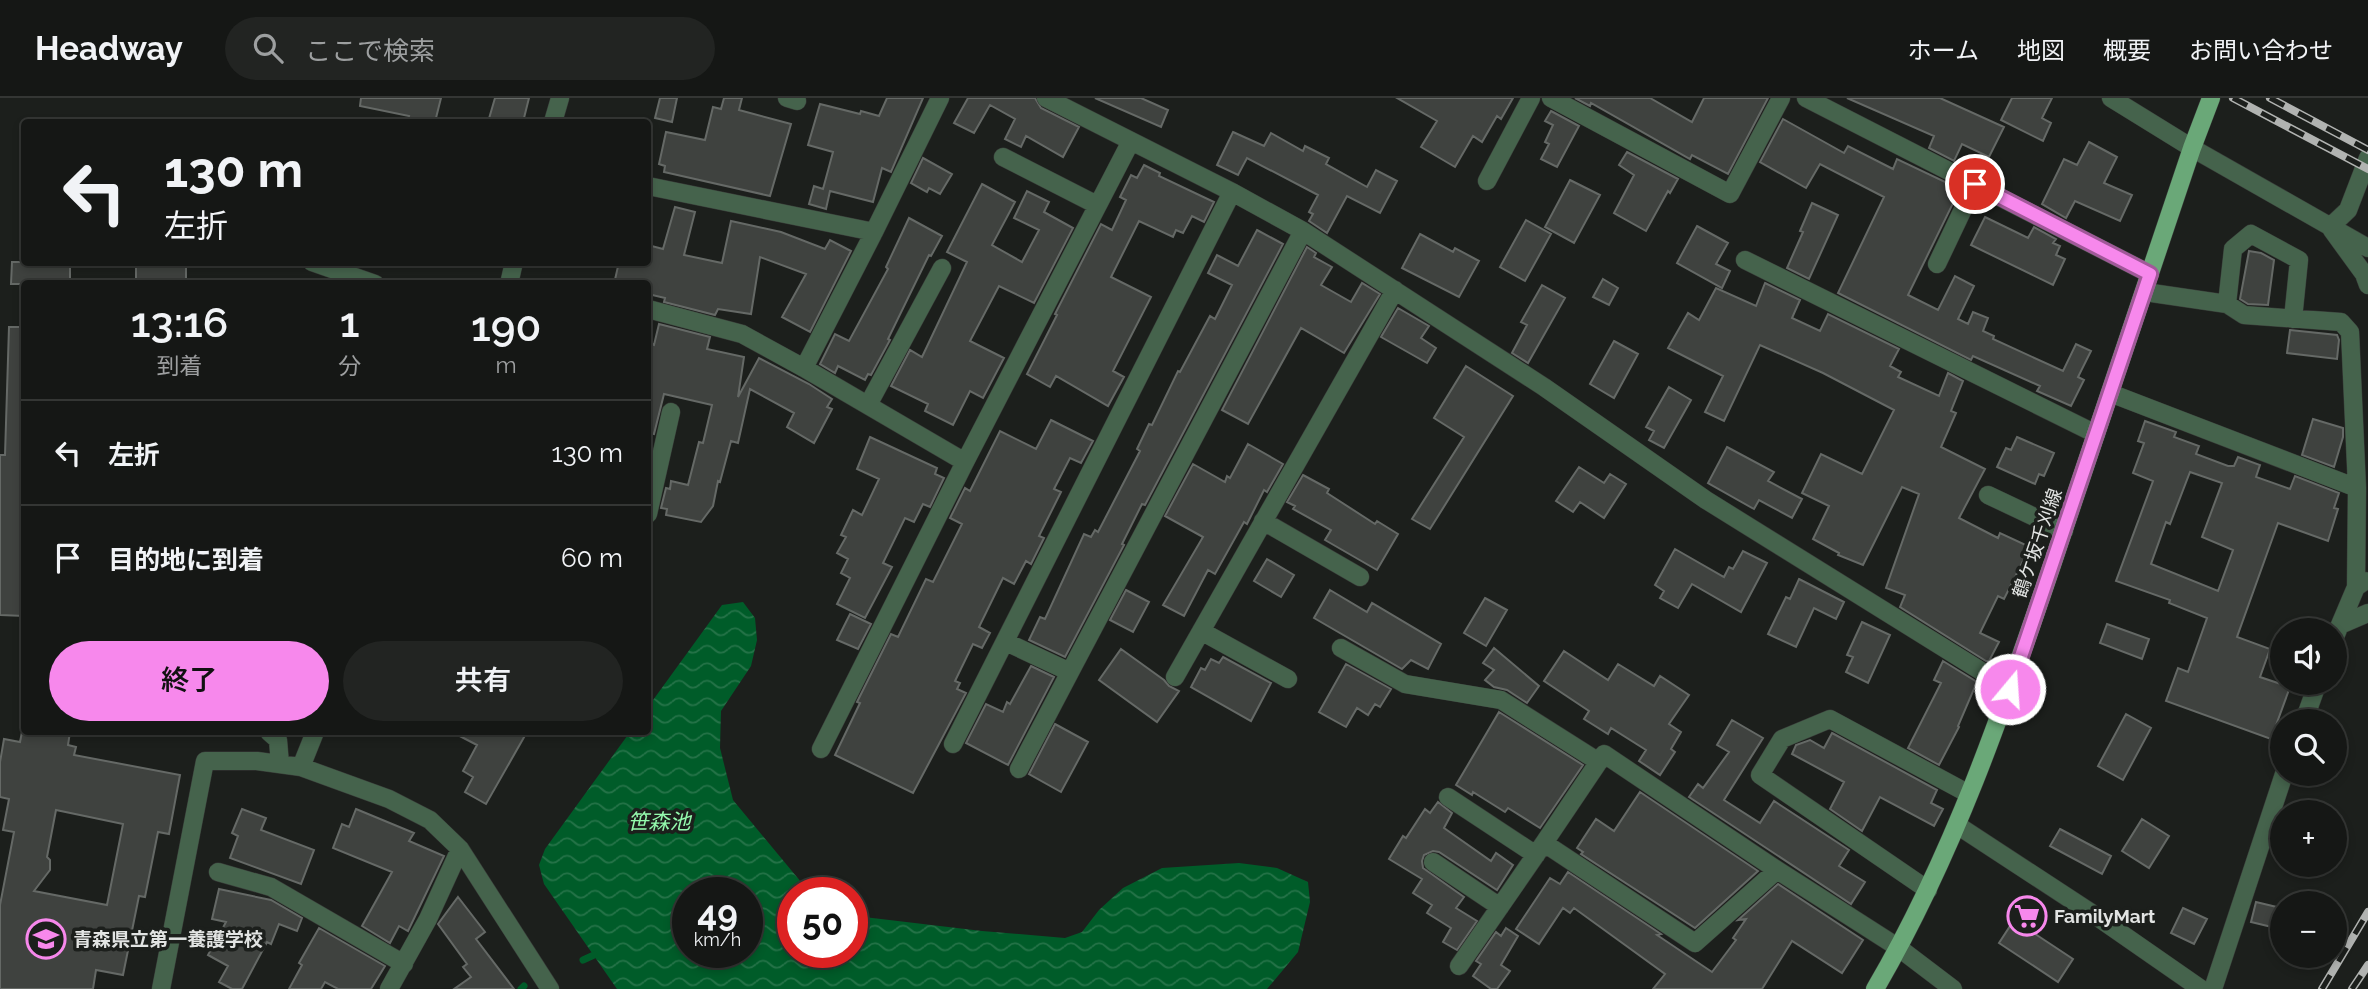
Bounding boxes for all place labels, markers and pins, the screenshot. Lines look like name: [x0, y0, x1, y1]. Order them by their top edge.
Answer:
pin: [1945, 154, 2005, 214]
supermarket icon: FamilyMart: [2006, 895, 2048, 937]
place label: FamilyMart: [2054, 905, 2156, 927]
school or university icon: 青森県立第一養護学校: [25, 918, 67, 960]
place label: 青森県立第一養護学校: [73, 928, 263, 950]

